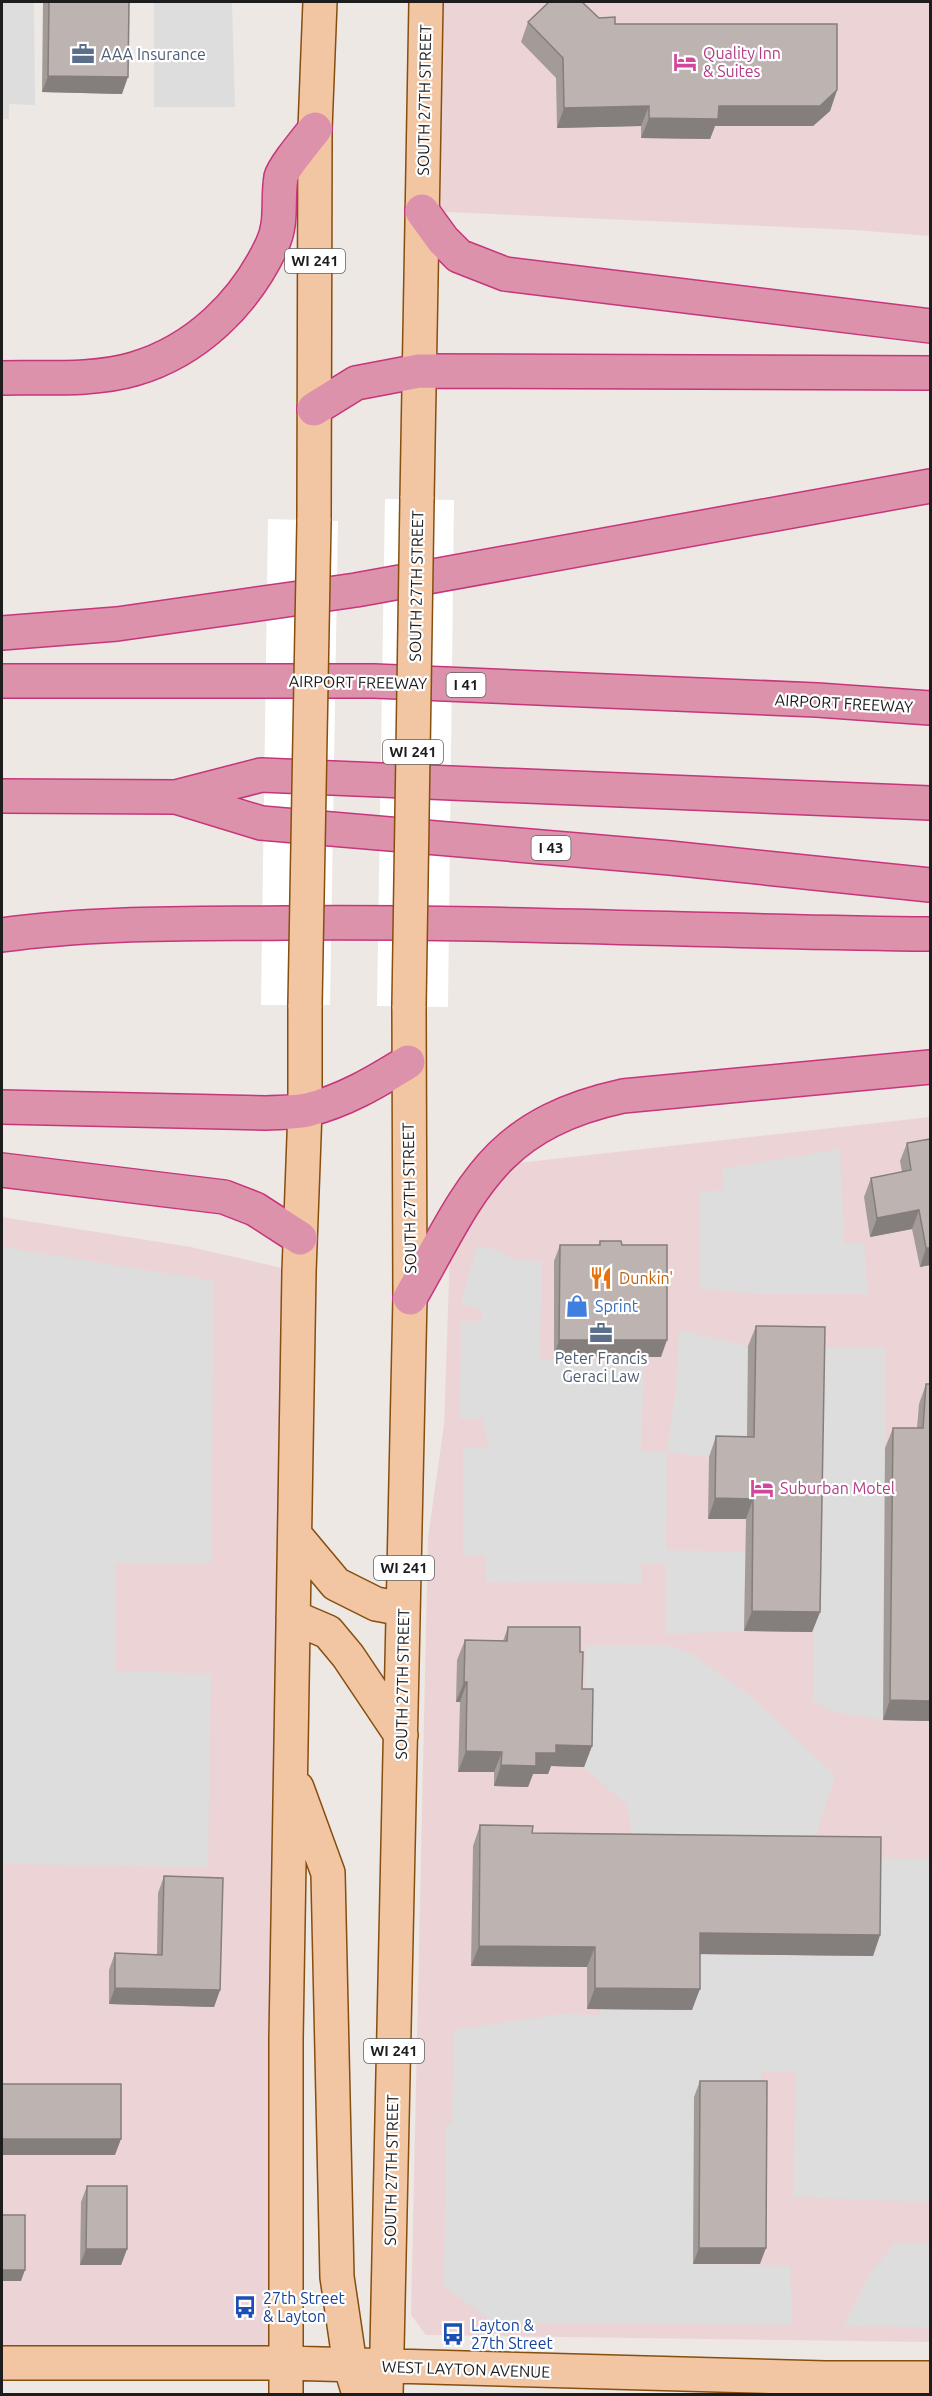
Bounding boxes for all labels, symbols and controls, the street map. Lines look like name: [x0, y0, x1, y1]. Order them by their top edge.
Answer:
street label: SOUTH 27TH STREET: [414, 24, 434, 176]
office icon: AAA Insurance: [70, 41, 96, 67]
place label: Quality Inn & Suites: [703, 44, 781, 80]
place label: AAA Insurance: [101, 45, 206, 63]
hotel icon: Quality Inn & Suites: [672, 49, 698, 75]
road number: WI 241: [285, 249, 345, 273]
street label: SOUTH 27TH STREET: [406, 510, 426, 662]
street label: AIRPORT FREEWAY: [289, 672, 428, 692]
road number: I 41: [446, 673, 486, 697]
street label: AIRPORT FREEWAY: [774, 690, 914, 716]
road number: WI 241: [383, 740, 443, 764]
road number: I 43: [532, 836, 570, 860]
street label: SOUTH 27TH STREET: [399, 1122, 419, 1274]
restaurant icon: Dunkin': [588, 1265, 614, 1291]
place label: Dunkin': [619, 1269, 673, 1287]
shop icon: Sprint: [564, 1293, 590, 1319]
place label: Sprint: [595, 1297, 639, 1315]
office icon: Peter Francis Geraci Law: [588, 1320, 614, 1346]
place label: Peter Francis Geraci Law: [555, 1349, 647, 1385]
hotel icon: Suburban Motel: [749, 1475, 775, 1501]
place label: Suburban Motel: [780, 1479, 895, 1497]
road number: WI 241: [374, 1556, 434, 1580]
street label: SOUTH 27TH STREET: [392, 1608, 412, 1760]
road number: WI 241: [364, 2039, 424, 2063]
street label: SOUTH 27TH STREET: [381, 2094, 401, 2246]
place label: 27th Street & Layton: [263, 2289, 346, 2325]
bus stop icon: 27th Street & Layton: [232, 2294, 258, 2320]
place label: Layton & 27th Street: [471, 2316, 554, 2352]
bus stop icon: Layton & 27th Street: [440, 2321, 466, 2347]
street label: WEST LAYTON AVENUE: [382, 2357, 551, 2381]

